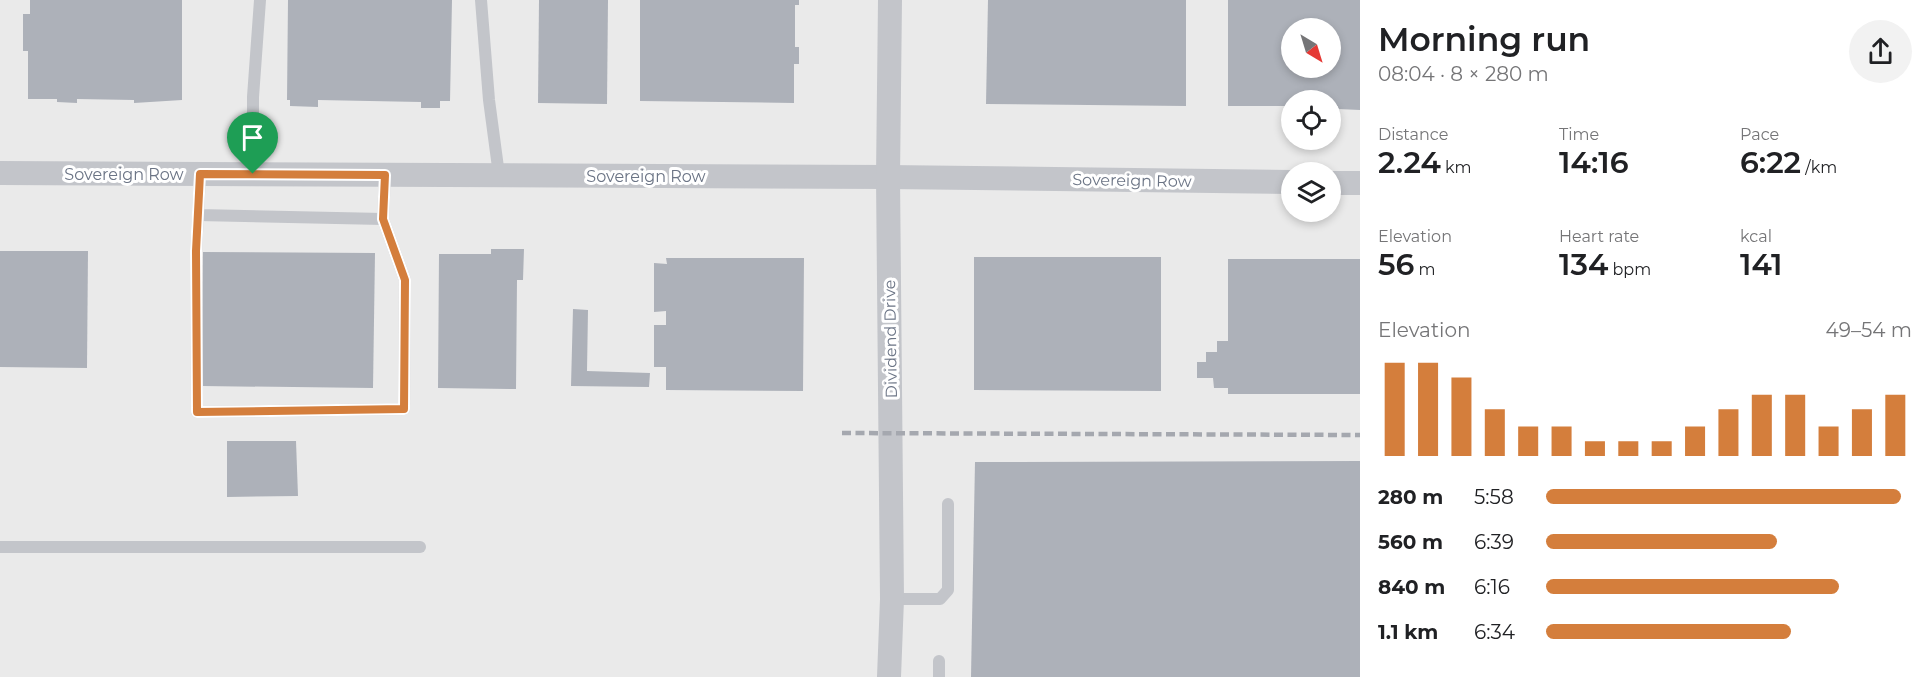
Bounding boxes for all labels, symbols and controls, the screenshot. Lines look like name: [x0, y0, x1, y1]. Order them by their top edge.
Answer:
north arrow: [1281, 18, 1341, 78]
map controls: [1281, 18, 1341, 222]
text: Morning run: [1378, 19, 1590, 59]
button: share: [1849, 20, 1912, 83]
text: 08:04 · 8 × 280 m: [1378, 62, 1549, 86]
button: locate: [1281, 90, 1341, 150]
pin: [227, 112, 278, 174]
icon: arrive: [236, 121, 269, 154]
text: Distance: [1378, 125, 1448, 144]
text: Time: [1559, 125, 1599, 144]
text: Pace: [1740, 125, 1779, 144]
text: 2.24: [1378, 144, 1441, 181]
text: 14:16: [1559, 144, 1629, 181]
text: 6:22: [1740, 144, 1801, 181]
text: km: [1441, 158, 1471, 177]
text: /km: [1801, 158, 1837, 177]
button: layers: [1281, 162, 1341, 222]
street label: Sovereign Row: [64, 165, 184, 184]
street label: Sovereign Row: [586, 167, 706, 186]
street label: Sovereign Row: [1072, 170, 1192, 191]
text: Elevation: [1378, 227, 1452, 246]
text: Heart rate: [1559, 227, 1639, 246]
text: kcal: [1740, 227, 1772, 246]
text: 56: [1378, 246, 1414, 283]
text: 134: [1559, 246, 1608, 283]
text: 141: [1740, 246, 1782, 283]
text: m: [1414, 260, 1436, 279]
text: bpm: [1608, 260, 1651, 279]
street label: Dividend Drive: [880, 279, 901, 399]
text: Elevation: [1378, 318, 1470, 342]
text: 49–54 m: [1826, 318, 1912, 342]
text: 280 m: [1378, 485, 1443, 509]
text: 5:58: [1474, 485, 1514, 509]
text: 560 m: [1378, 530, 1443, 554]
text: 6:39: [1474, 530, 1514, 554]
text: 840 m: [1378, 575, 1445, 599]
text: 6:16: [1474, 575, 1510, 599]
text: 1.1 km: [1378, 620, 1438, 644]
text: 6:34: [1474, 620, 1515, 644]

